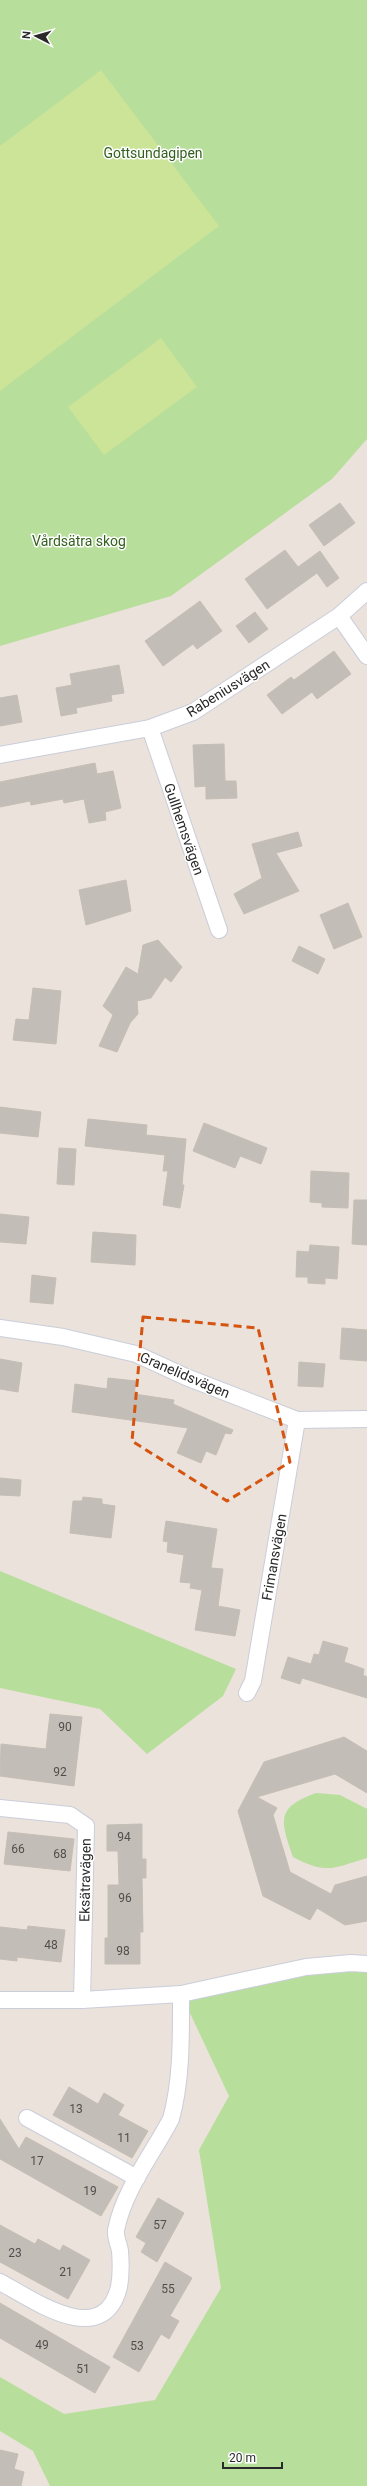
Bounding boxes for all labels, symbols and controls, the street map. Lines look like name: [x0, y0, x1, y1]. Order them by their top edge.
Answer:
north arrow: [16, 16, 56, 56]
text: N: [20, 30, 33, 40]
park label: Gottsundagipen: [103, 145, 203, 161]
park label: Vårdsätra skog: [32, 533, 126, 549]
street label: Rabeniusvägen: [184, 656, 272, 720]
street label: Gullhemsvägen: [161, 781, 207, 877]
street label: Granelidsvägen: [138, 1349, 232, 1401]
street label: Frimansvägen: [258, 1512, 290, 1602]
house number: 90: [58, 1720, 72, 1734]
house number: 92: [53, 1765, 67, 1779]
house number: 94: [117, 1830, 131, 1844]
street label: Eksätravägen: [76, 1838, 94, 1922]
house number: 66: [11, 1842, 25, 1856]
house number: 68: [53, 1847, 67, 1861]
house number: 96: [118, 1891, 132, 1905]
house number: 48: [44, 1938, 58, 1952]
house number: 98: [116, 1944, 130, 1958]
house number: 13: [69, 2102, 83, 2116]
house number: 11: [117, 2131, 131, 2145]
house number: 17: [30, 2154, 44, 2168]
house number: 19: [83, 2184, 97, 2198]
house number: 57: [153, 2218, 167, 2232]
house number: 23: [8, 2246, 22, 2260]
house number: 21: [59, 2265, 73, 2279]
house number: 55: [161, 2282, 175, 2296]
house number: 49: [35, 2338, 49, 2352]
house number: 53: [130, 2339, 144, 2353]
house number: 51: [76, 2362, 90, 2376]
scale bar: [223, 2444, 282, 2470]
text: 20 m: [229, 2451, 256, 2465]

